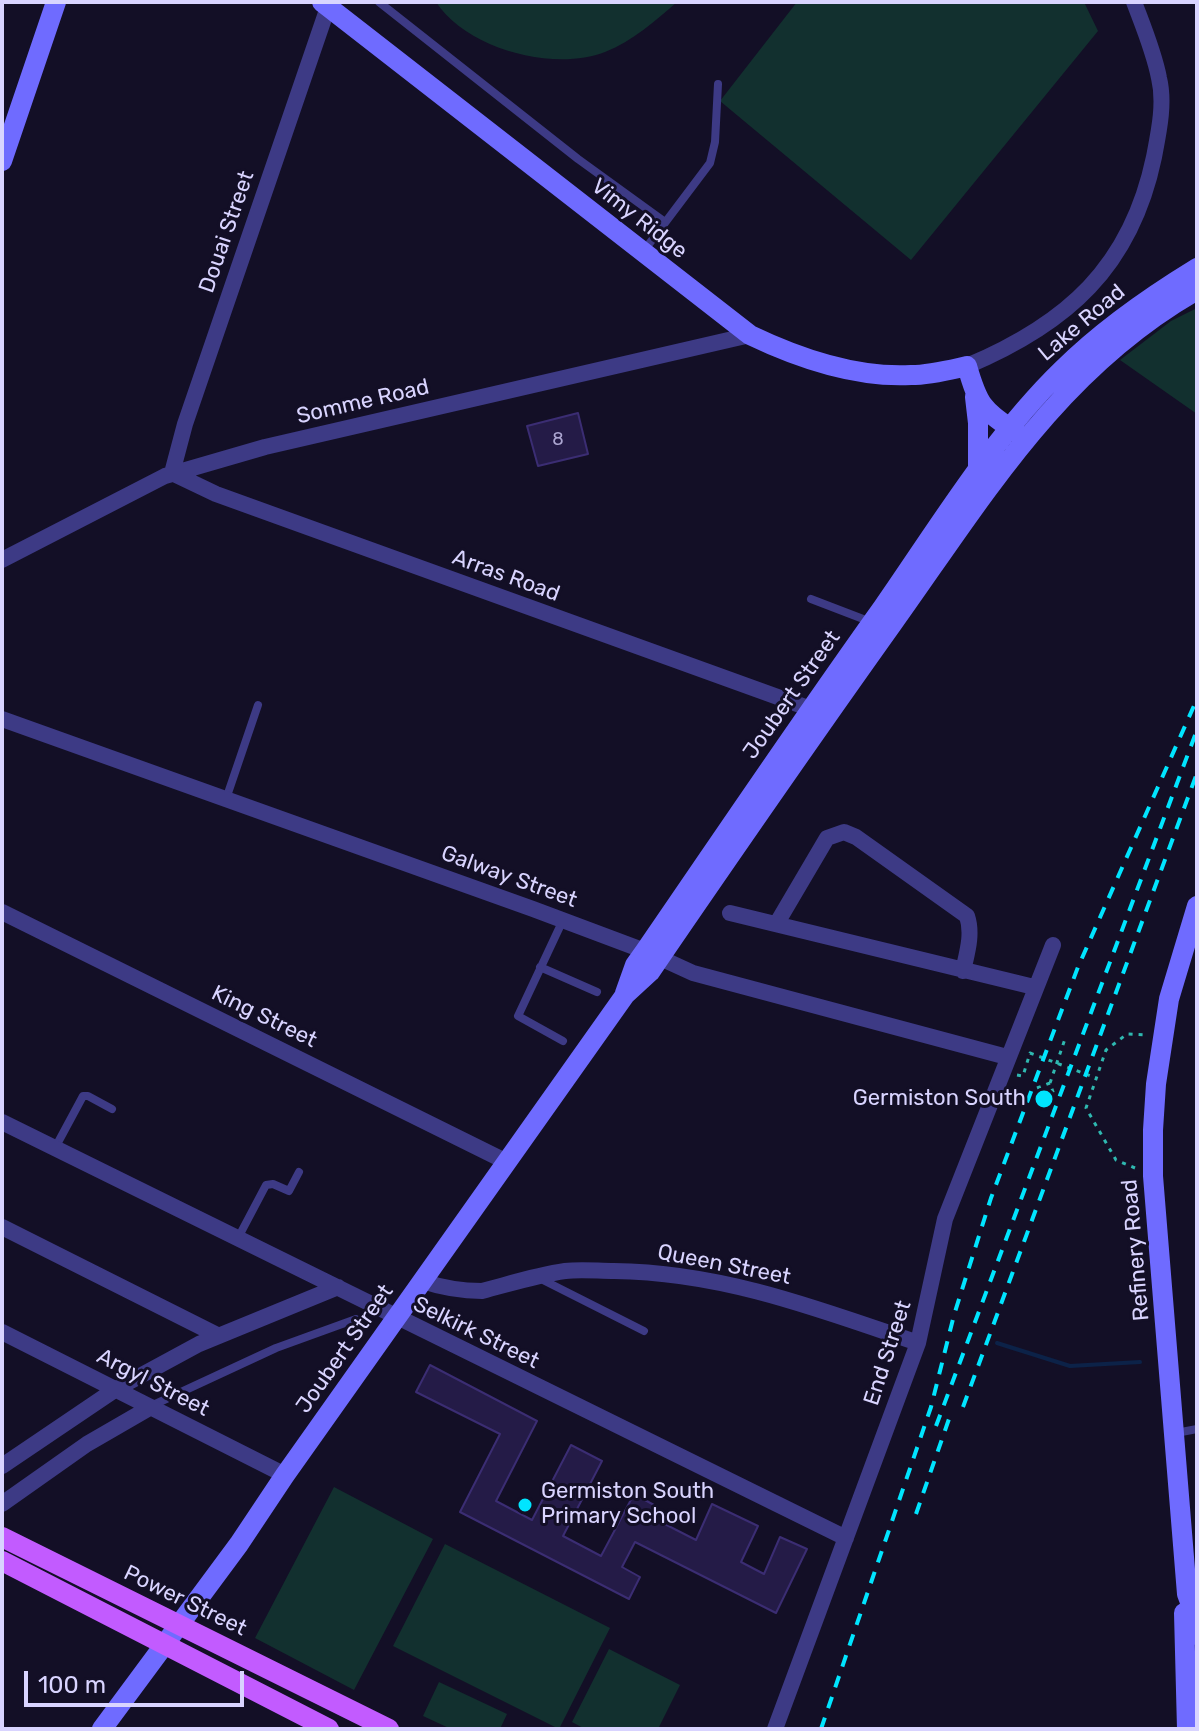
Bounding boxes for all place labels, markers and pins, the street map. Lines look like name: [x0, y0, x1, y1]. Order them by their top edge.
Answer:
place label: Germiston South: [853, 1086, 1026, 1112]
marker: Germiston South: [1033, 1088, 1055, 1110]
place label: Germiston South Primary School: [541, 1479, 714, 1530]
marker: Germiston South Primary School: [516, 1496, 534, 1514]

